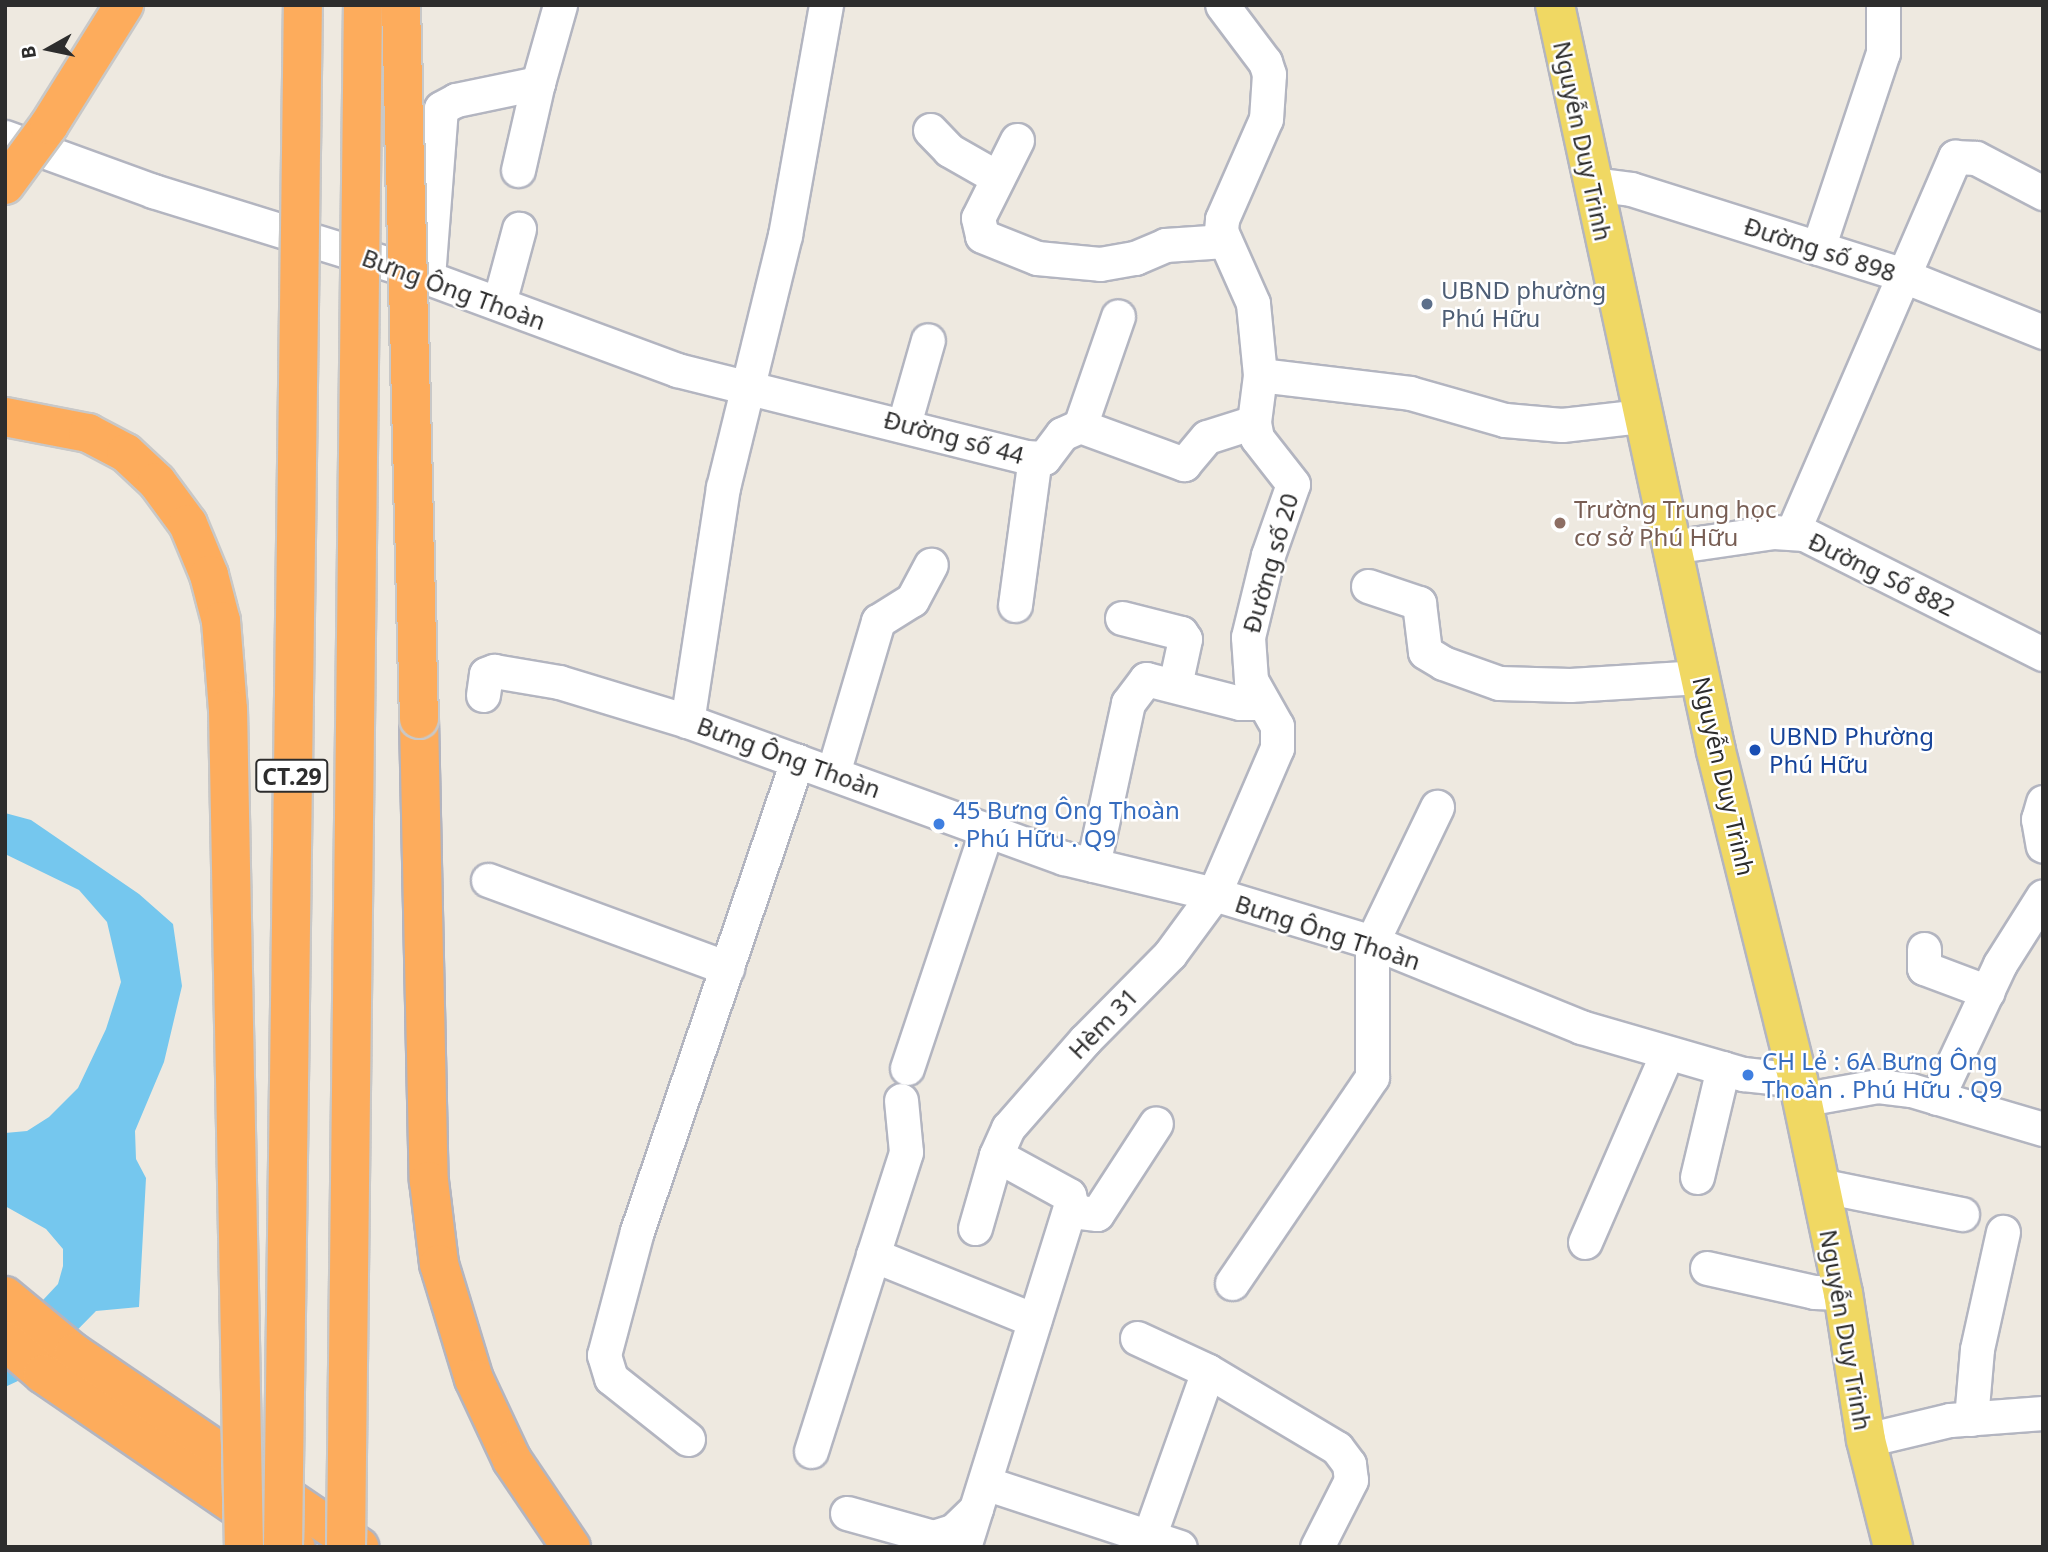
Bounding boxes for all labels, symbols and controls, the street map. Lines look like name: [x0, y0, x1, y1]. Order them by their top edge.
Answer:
north arrow: [14, 14, 84, 84]
street label: Nguyễn Duy Trinh: [1548, 39, 1618, 243]
text: B: [14, 44, 42, 61]
street label: Đường số 898: [1741, 211, 1899, 287]
street label: Bưng Ông Thoàn: [358, 242, 550, 336]
place label: UBND phường Phú Hữu: [1441, 276, 1606, 332]
marker: UBND phường Phú Hữu: [1419, 296, 1435, 312]
street label: Đường số 44: [881, 404, 1027, 470]
street label: Đường số 20: [1236, 490, 1304, 636]
place label: Trường Trung học cơ sở Phú Hữu: [1574, 495, 1776, 551]
marker: Trường Trung học cơ sở Phú Hữu: [1552, 515, 1568, 531]
street label: Đường Số 882: [1804, 526, 1960, 622]
street label: Nguyễn Duy Trinh: [1687, 674, 1761, 878]
street label: Bưng Ông Thoàn: [693, 710, 885, 804]
place label: UBND Phường Phú Hữu: [1769, 722, 1934, 778]
marker: UBND Phường Phú Hữu: [1747, 742, 1763, 758]
road number: CT.29: [255, 756, 329, 796]
place label: 45 Bưng Ông Thoàn . Phú Hữu . Q9: [953, 796, 1180, 852]
marker: 45 Bưng Ông Thoàn . Phú Hữu . Q9: [931, 816, 947, 832]
street label: Bưng Ông Thoàn: [1232, 888, 1424, 976]
street label: Hèm 31: [1062, 982, 1144, 1064]
place label: CH Lẻ : 6A Bưng Ông Thoàn . Phú Hữu . Q9: [1762, 1047, 2003, 1103]
marker: CH Lẻ : 6A Bưng Ông Thoàn . Phú Hữu . Q9: [1740, 1067, 1756, 1083]
street label: Nguyễn Duy Trinh: [1814, 1227, 1878, 1433]

